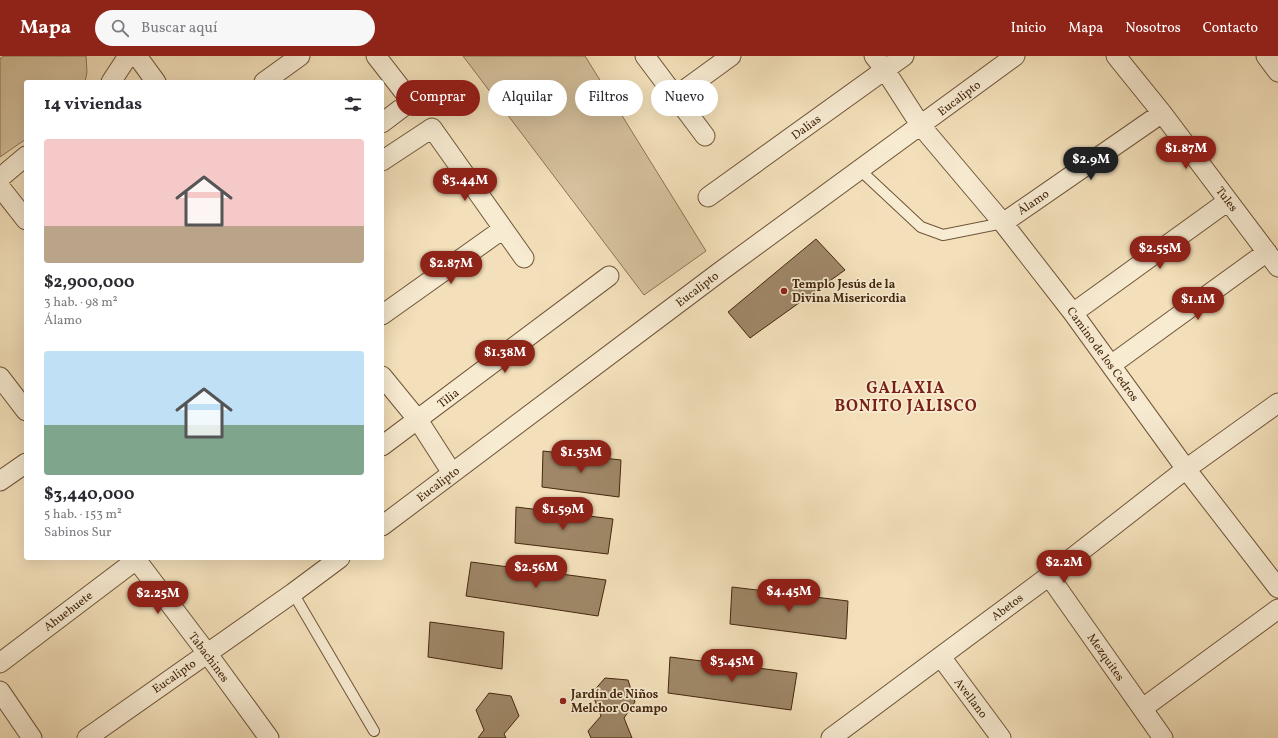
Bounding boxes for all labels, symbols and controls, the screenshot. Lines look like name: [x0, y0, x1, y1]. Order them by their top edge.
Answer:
search box: [95, 10, 375, 46]
text: Mapa: [20, 15, 71, 41]
icon: search: [109, 17, 131, 39]
text: Buscar aquí: [141, 18, 217, 39]
text: Inicio: [1011, 19, 1046, 38]
text: Mapa: [1068, 19, 1103, 38]
text: Nosotros: [1125, 19, 1181, 38]
text: Contacto: [1203, 19, 1258, 38]
street label: Eucalipto: [935, 77, 984, 120]
chip: Comprar: [396, 80, 480, 116]
chip: Alquilar: [488, 80, 567, 116]
chip: Filtros: [575, 80, 643, 116]
chip: Nuevo: [651, 80, 718, 116]
text: 14 viviendas: [44, 93, 142, 116]
icon: filters: [342, 93, 364, 115]
street label: Dalias: [789, 112, 825, 144]
pin: $1.87M: [1153, 136, 1219, 170]
text: $1.87M: [1165, 140, 1207, 158]
pin: $2.9M: [1063, 147, 1119, 181]
text: $2.9M: [1072, 151, 1110, 169]
icon: home: [168, 165, 240, 237]
pin: $3.44M: [432, 168, 498, 202]
text: $3.44M: [442, 172, 488, 190]
street label: Tules: [1212, 184, 1241, 215]
street label: Álamo: [1014, 185, 1053, 219]
pin: $2.55M: [1127, 236, 1193, 270]
text: $2.55M: [1139, 240, 1181, 258]
pin: $2.87M: [418, 251, 484, 285]
text: $2.87M: [429, 255, 473, 273]
street label: Eucalipto: [673, 268, 722, 311]
text: $2,900,000: [44, 271, 135, 294]
place label: Templo Jesús de la Divina Misericordia: [792, 277, 907, 307]
marker: Templo Jesús de la Divina Misericordia: [779, 286, 789, 296]
pin: $1.1M: [1170, 287, 1226, 321]
text: $1.1M: [1181, 291, 1215, 309]
text: 3 hab. · 98 m²: [44, 294, 118, 312]
street label: Camino de los Cedros: [1062, 304, 1142, 405]
text: Álamo: [44, 312, 82, 330]
pin: $1.38M: [472, 340, 538, 374]
text: $1.38M: [484, 344, 526, 362]
icon: home: [168, 377, 240, 449]
district label: GALAXIA BONITO JALISCO: [834, 378, 978, 418]
street label: Tilia: [435, 385, 463, 412]
pin: $1.53M: [548, 440, 614, 474]
text: $1.53M: [560, 444, 602, 462]
street label: Eucalipto: [414, 463, 463, 506]
text: $3,440,000: [44, 483, 134, 506]
pin: $1.59M: [530, 497, 596, 531]
text: $1.59M: [542, 501, 584, 519]
text: 5 hab. · 153 m²: [44, 506, 122, 524]
text: Sabinos Sur: [44, 524, 111, 542]
pin: $2.2M: [1036, 550, 1092, 584]
text: $2.2M: [1045, 554, 1083, 572]
pin: $2.56M: [503, 555, 569, 589]
text: $2.56M: [514, 559, 558, 577]
pin: $4.45M: [756, 579, 822, 613]
pin: $2.25M: [125, 581, 191, 615]
text: $4.45M: [766, 583, 812, 601]
text: $2.25M: [136, 585, 180, 603]
street label: Ahuehuete: [41, 588, 97, 635]
street label: Abetos: [988, 590, 1027, 625]
street label: Tabachines: [184, 629, 232, 686]
street label: Mezquites: [1083, 631, 1127, 684]
pin: $3.45M: [699, 649, 765, 683]
text: $3.45M: [710, 653, 754, 671]
street label: Eucalipto: [150, 656, 200, 698]
street label: Avellano: [950, 675, 991, 722]
place label: Jardín de Niños Melchor Ocampo: [570, 687, 668, 717]
marker: Jardín de Niños Melchor Ocampo: [558, 696, 568, 706]

